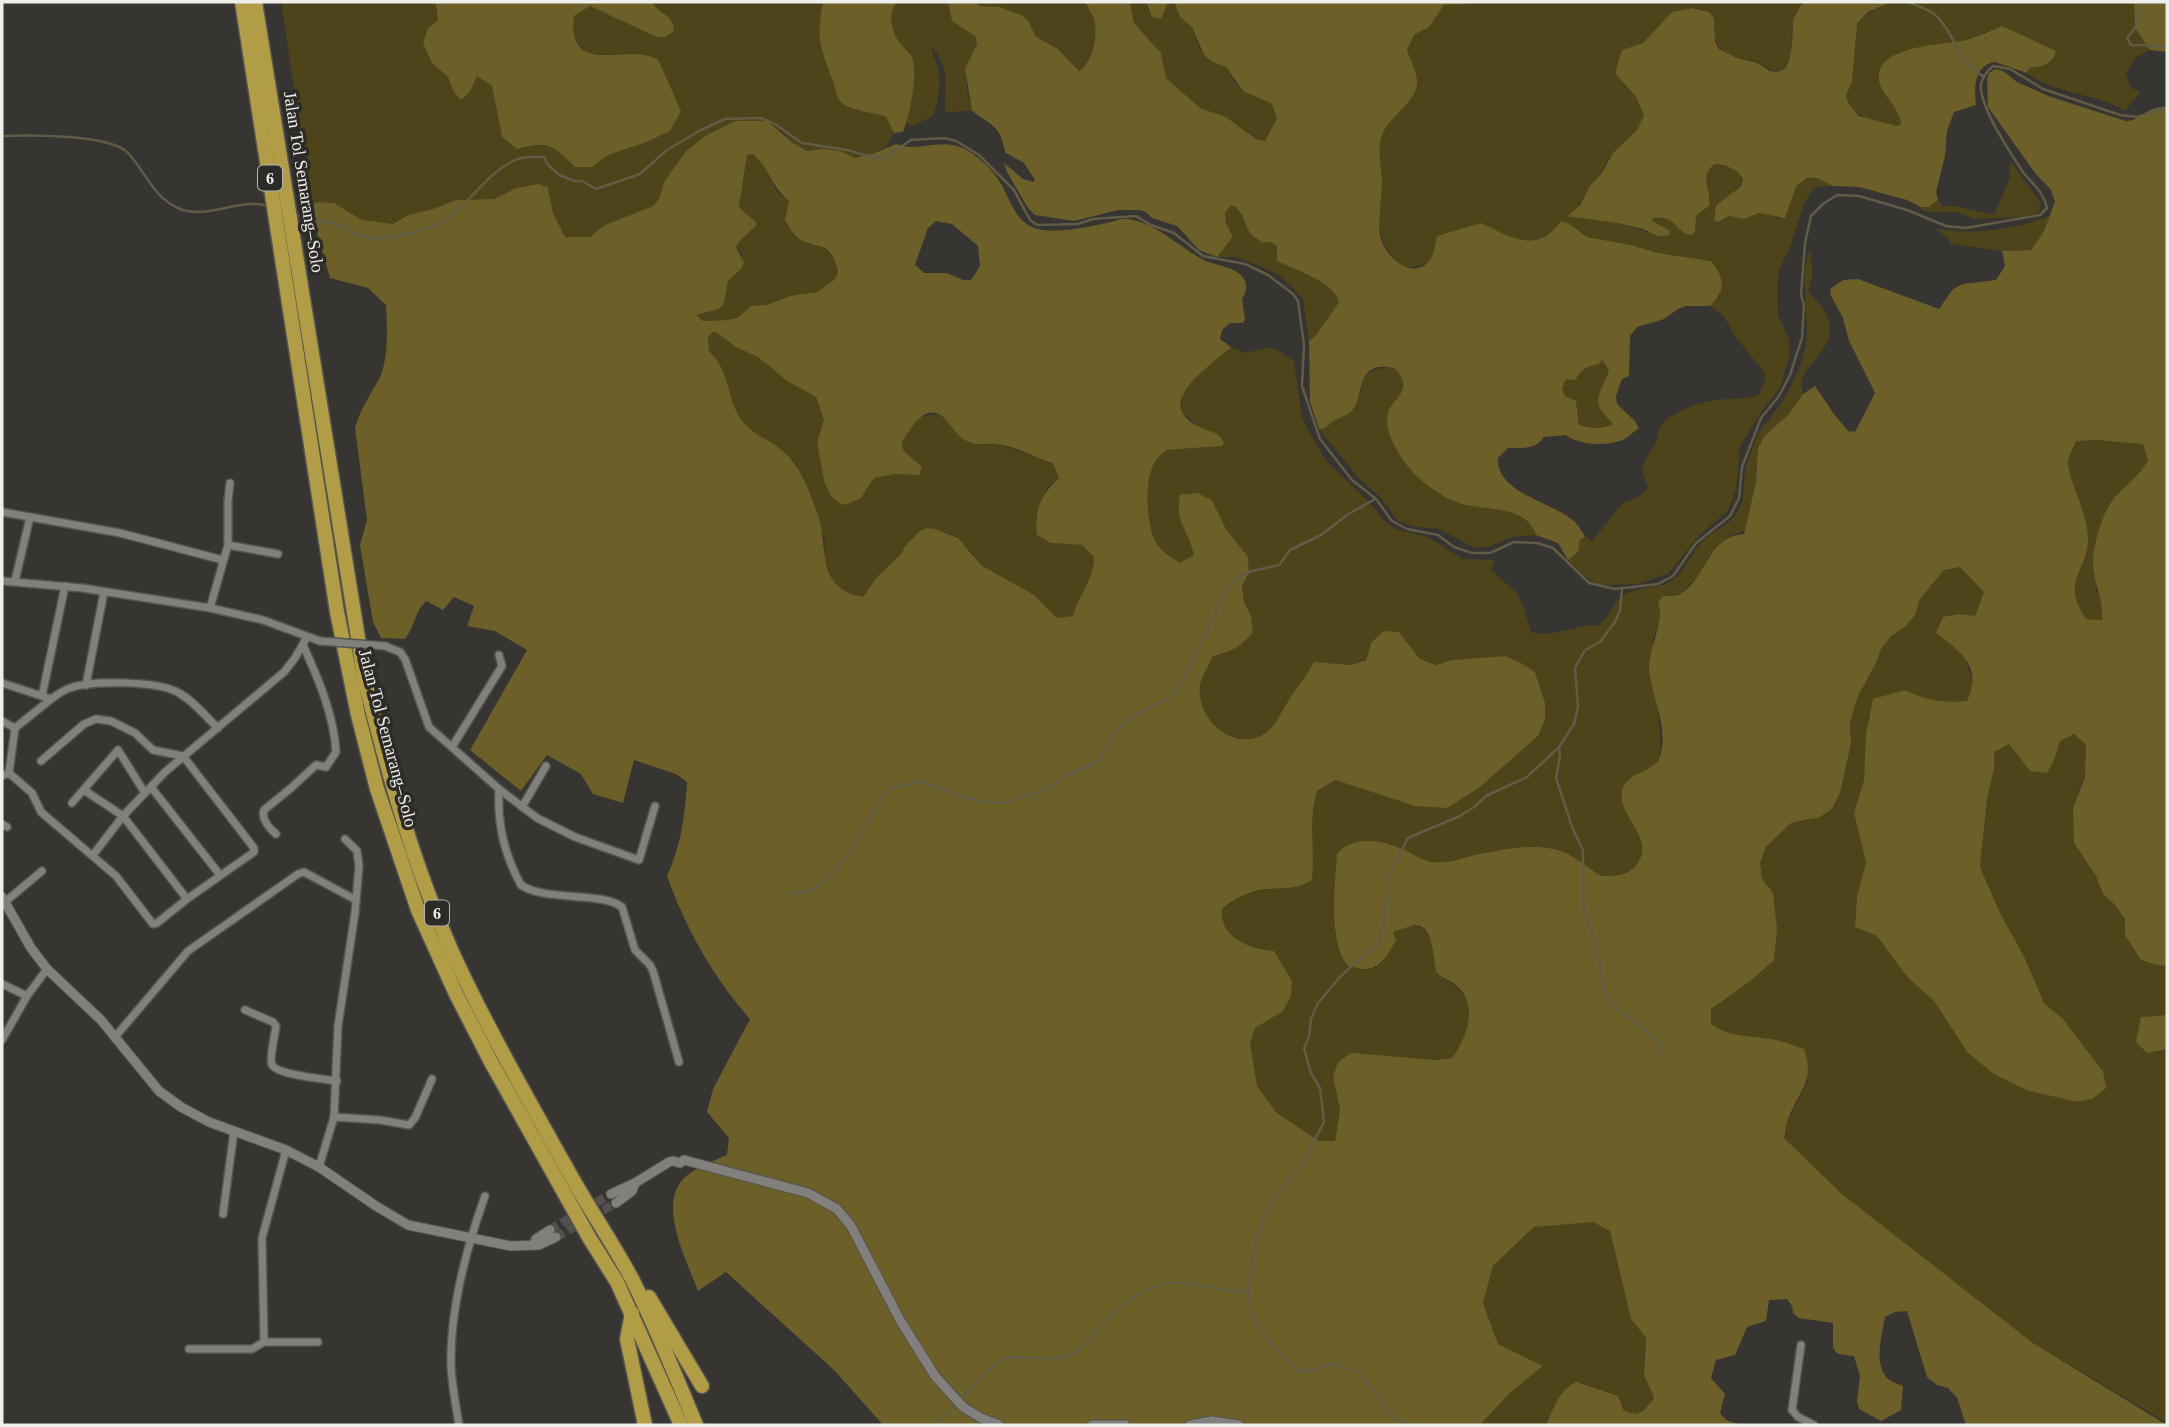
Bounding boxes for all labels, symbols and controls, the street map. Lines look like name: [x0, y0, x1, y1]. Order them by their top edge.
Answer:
street label: Jalan Tol Semarang–Solo: [280, 90, 328, 274]
road number: 6: [258, 166, 282, 190]
street label: Jalan Tol Semarang–Solo: [355, 647, 421, 829]
road number: 6: [425, 900, 449, 925]

